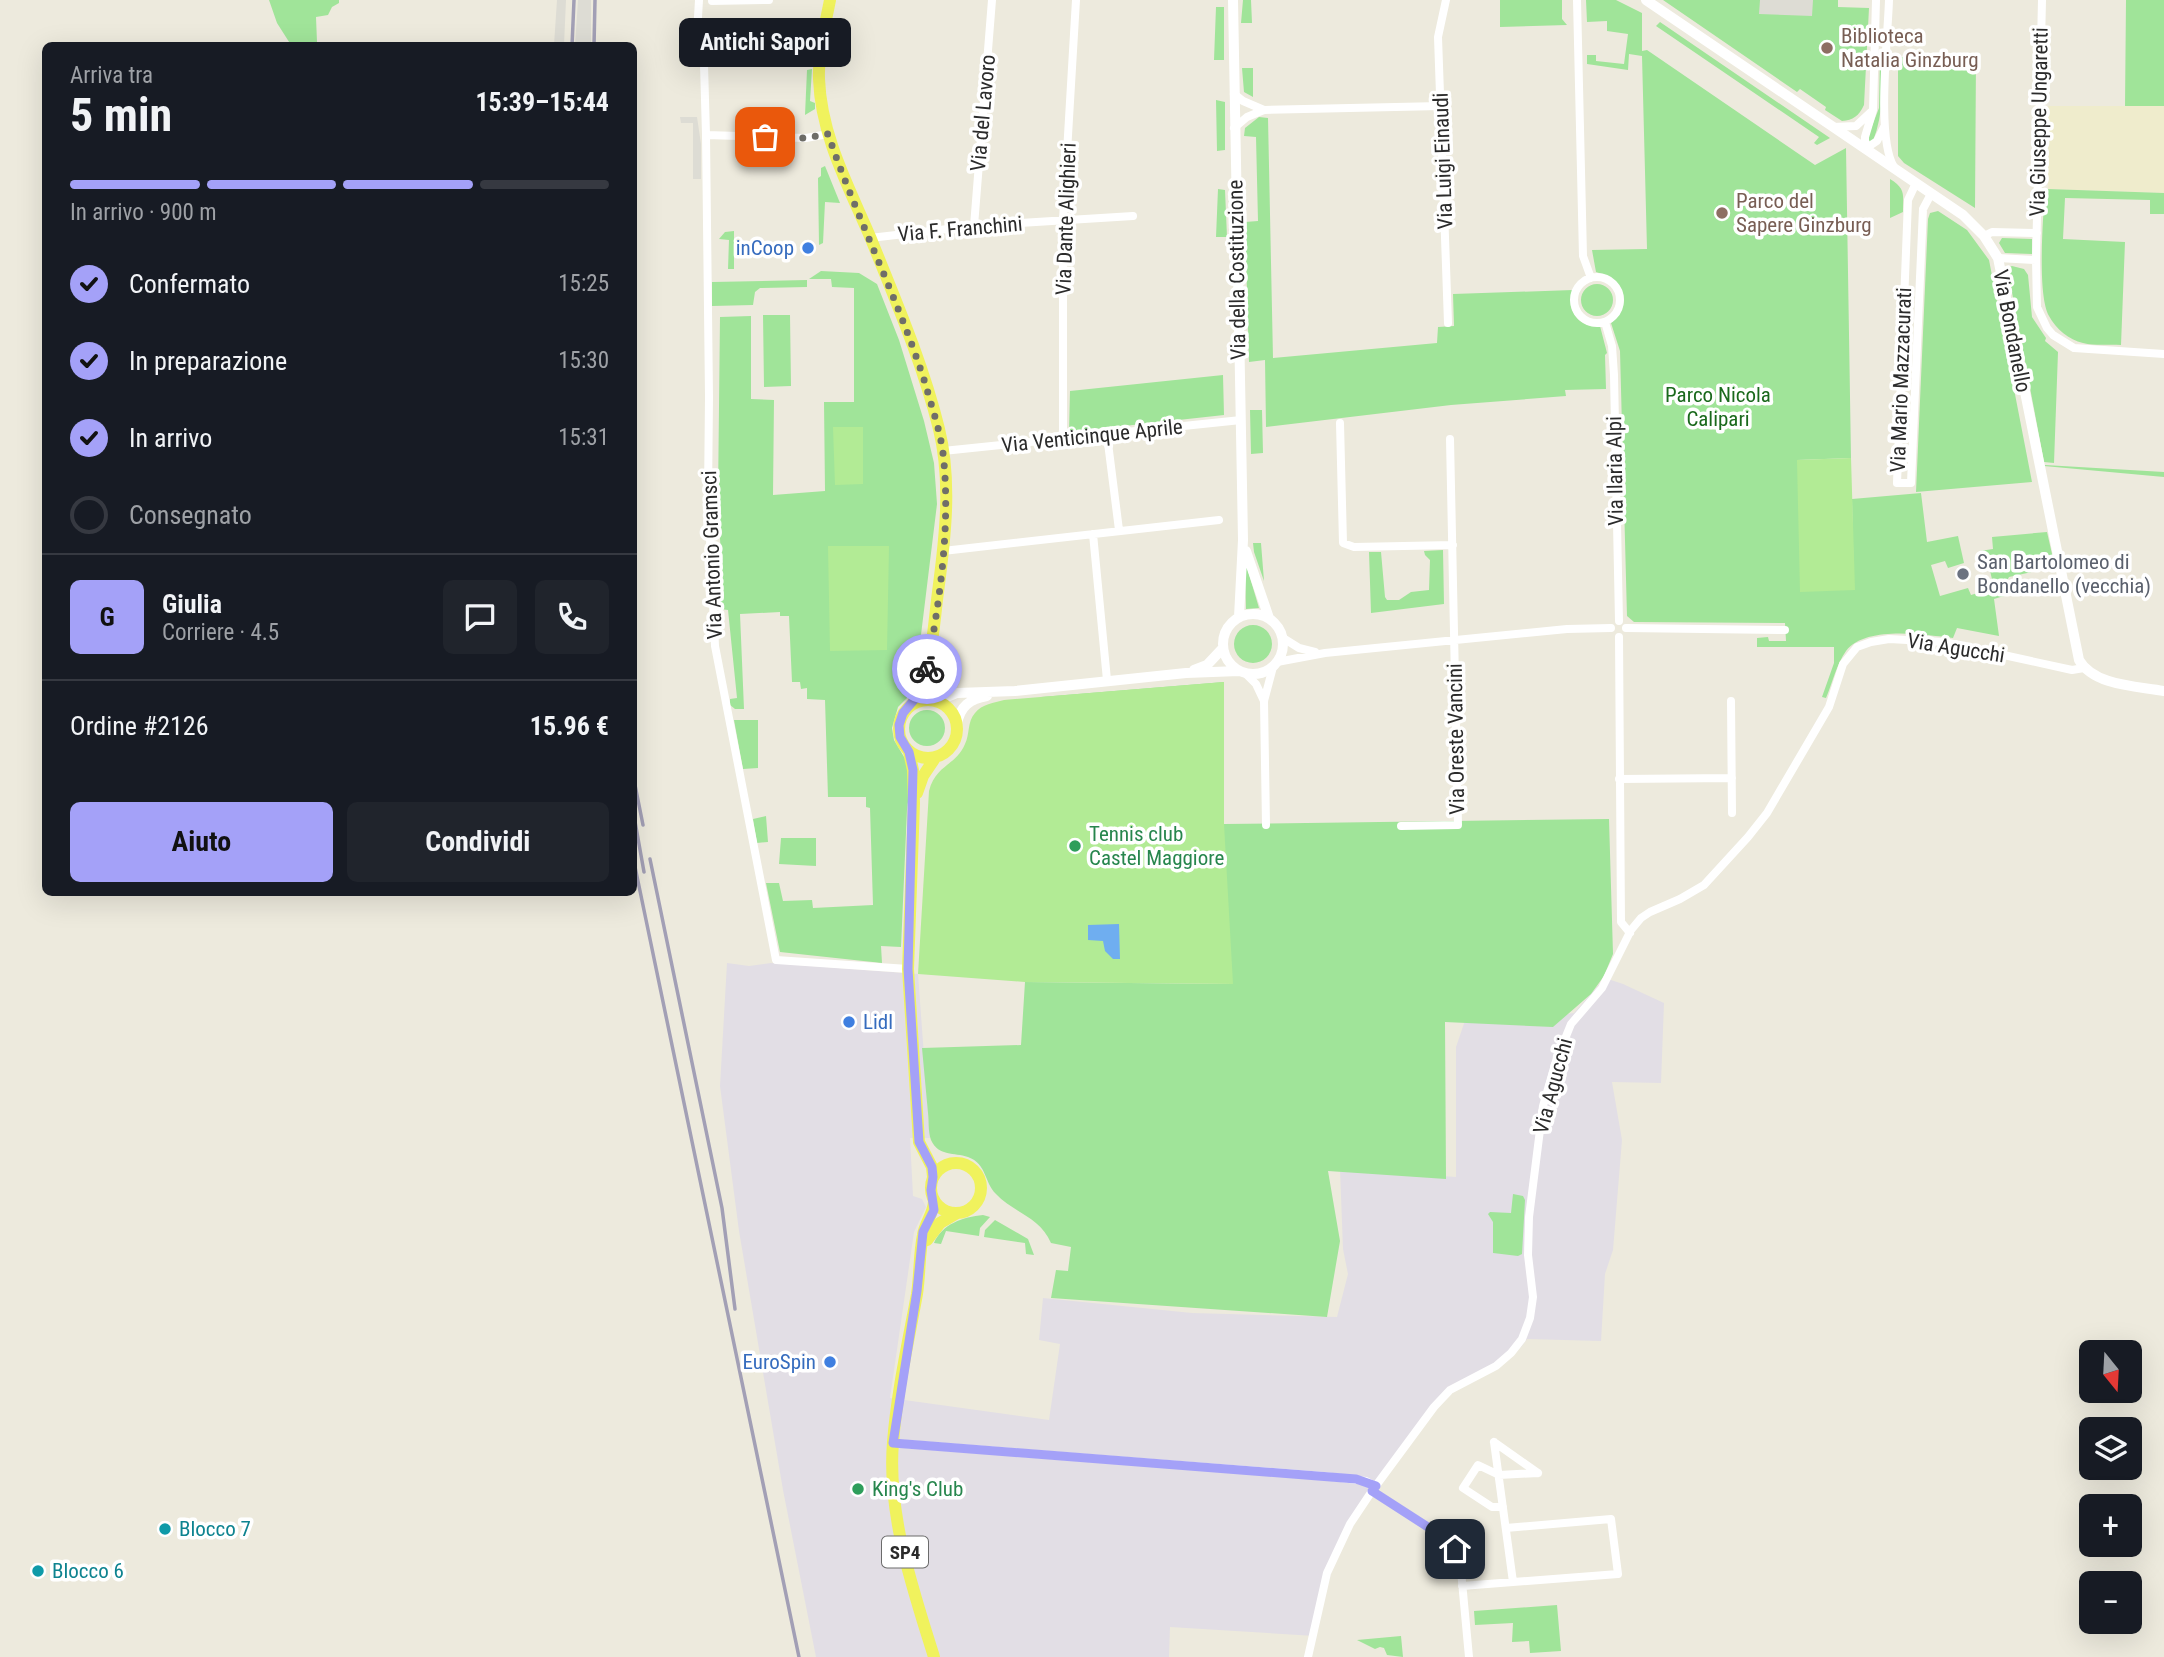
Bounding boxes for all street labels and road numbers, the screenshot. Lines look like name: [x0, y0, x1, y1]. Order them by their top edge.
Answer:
street label: Via Giuseppe Ungaretti: [2025, 27, 2053, 217]
street label: Via del Lavoro: [966, 53, 1000, 173]
street label: Via Luigi Einaudi: [1429, 92, 1457, 230]
street label: Via Dante Alighieri: [1051, 142, 1081, 296]
street label: Via della Costituzione: [1223, 180, 1251, 360]
street label: Via F. Franchini: [897, 212, 1023, 246]
street label: Via Bondanello: [1988, 268, 2036, 394]
street label: Via Mario Mazzacurati: [1886, 287, 1916, 473]
street label: Via Venticinque Aprile: [1000, 415, 1184, 457]
street label: Via Ilaria Alpi: [1602, 416, 1628, 526]
street label: Via Antonio Gramsci: [697, 470, 727, 640]
street label: Via Agucchi: [1906, 628, 2006, 668]
street label: Via Oreste Vancini: [1443, 663, 1469, 815]
street label: Via Agucchi: [1529, 1035, 1577, 1137]
road number: SP4: [882, 1536, 928, 1568]

